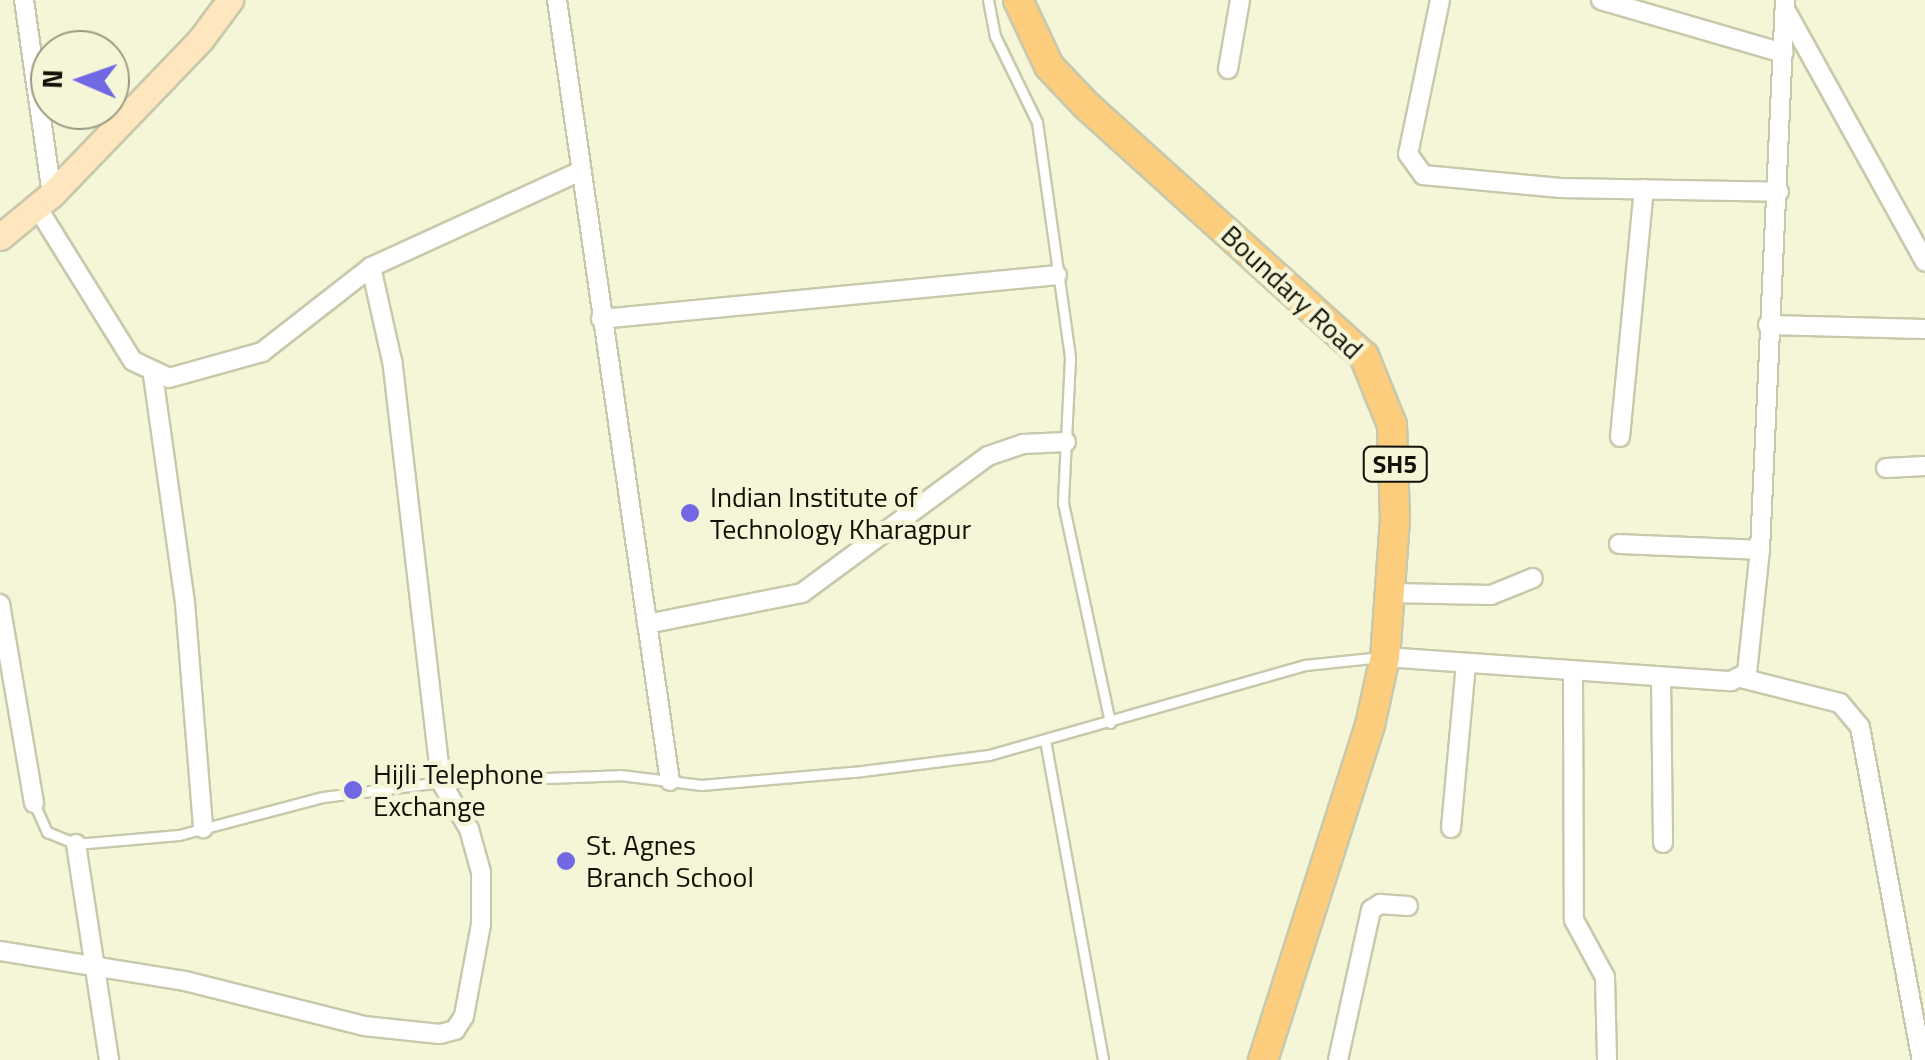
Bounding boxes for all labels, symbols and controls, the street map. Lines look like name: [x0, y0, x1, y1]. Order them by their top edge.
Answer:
north arrow: [30, 30, 130, 130]
text: N: [30, 69, 73, 89]
street label: Boundary Road: [1214, 218, 1370, 366]
road number: SH5: [1362, 444, 1428, 484]
place label: Indian Institute of Technology Kharagpur: [710, 480, 971, 546]
marker: Indian Institute of Technology Kharagpur: [679, 502, 701, 524]
place label: Hijli Telephone Exchange: [373, 757, 544, 823]
marker: Hijli Telephone Exchange: [342, 779, 364, 801]
place label: St. Agnes Branch School: [586, 828, 754, 894]
marker: St. Agnes Branch School: [555, 850, 577, 872]

